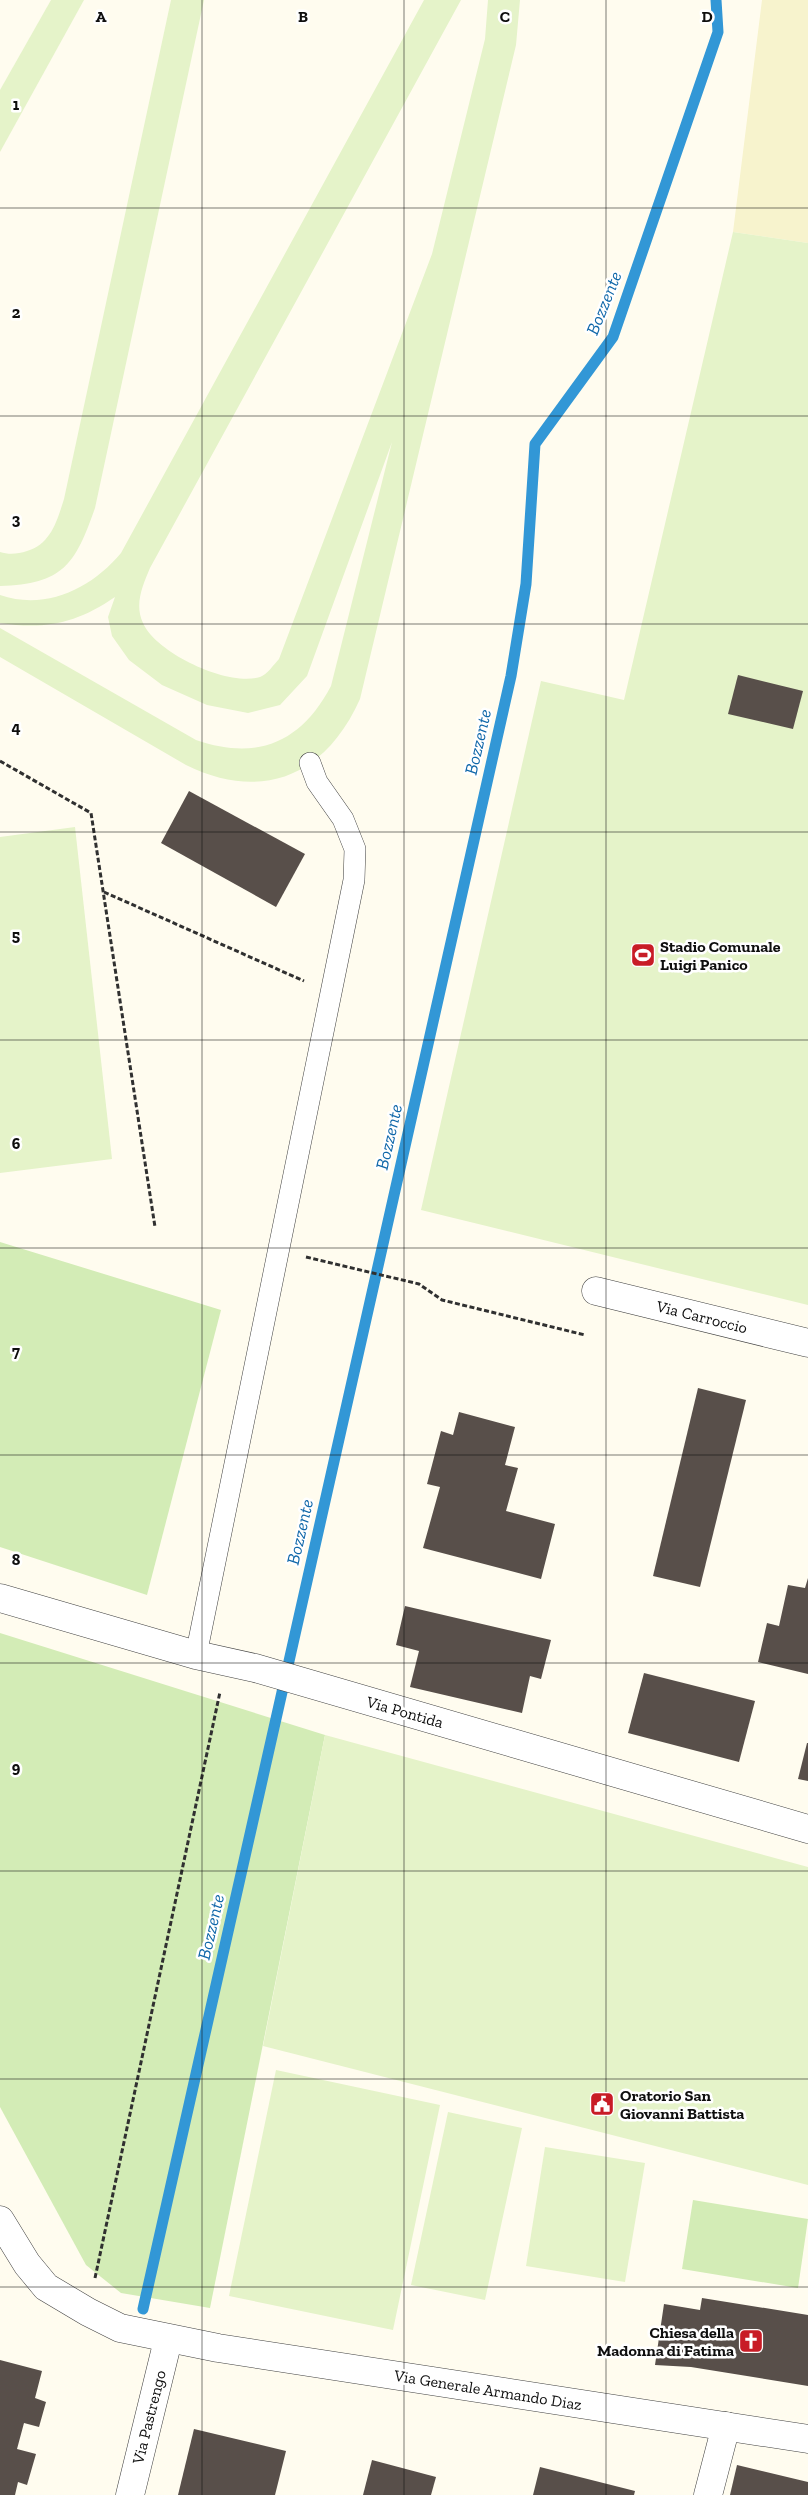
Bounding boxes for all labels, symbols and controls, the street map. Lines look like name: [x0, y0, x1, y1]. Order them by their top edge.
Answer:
text: A: [96, 7, 107, 26]
text: B: [298, 7, 308, 26]
text: C: [500, 7, 510, 26]
text: D: [701, 7, 713, 26]
text: 1: [13, 95, 20, 114]
water label: Bozzente: [581, 268, 627, 338]
text: 2: [12, 303, 21, 322]
text: 3: [12, 510, 21, 529]
water label: Bozzente: [460, 707, 496, 777]
text: 4: [11, 718, 21, 737]
text: 5: [12, 926, 20, 945]
place label: Stadio Comunale Luigi Panico: [660, 937, 781, 974]
sports icon: Stadio Comunale Luigi Panico: [630, 942, 656, 968]
water label: Bozzente: [371, 1102, 407, 1172]
text: 6: [12, 1134, 21, 1153]
street label: Via Carroccio: [654, 1296, 749, 1337]
text: 7: [12, 1342, 20, 1361]
water label: Bozzente: [282, 1497, 318, 1567]
text: 8: [12, 1550, 21, 1569]
street label: Via Pontida: [363, 1692, 446, 1732]
text: 9: [12, 1758, 21, 1777]
water label: Bozzente: [193, 1892, 229, 1962]
place label: Oratorio San Giovanni Battista: [620, 2086, 744, 2123]
public building icon: Oratorio San Giovanni Battista: [589, 2091, 615, 2117]
place label: Chiesa della Madonna di Fatima: [597, 2323, 734, 2360]
church icon: Chiesa della Madonna di Fatima: [738, 2328, 764, 2354]
street label: Via Generale Armando Diaz: [392, 2366, 583, 2414]
street label: Via Pastrengo: [128, 2368, 170, 2467]

